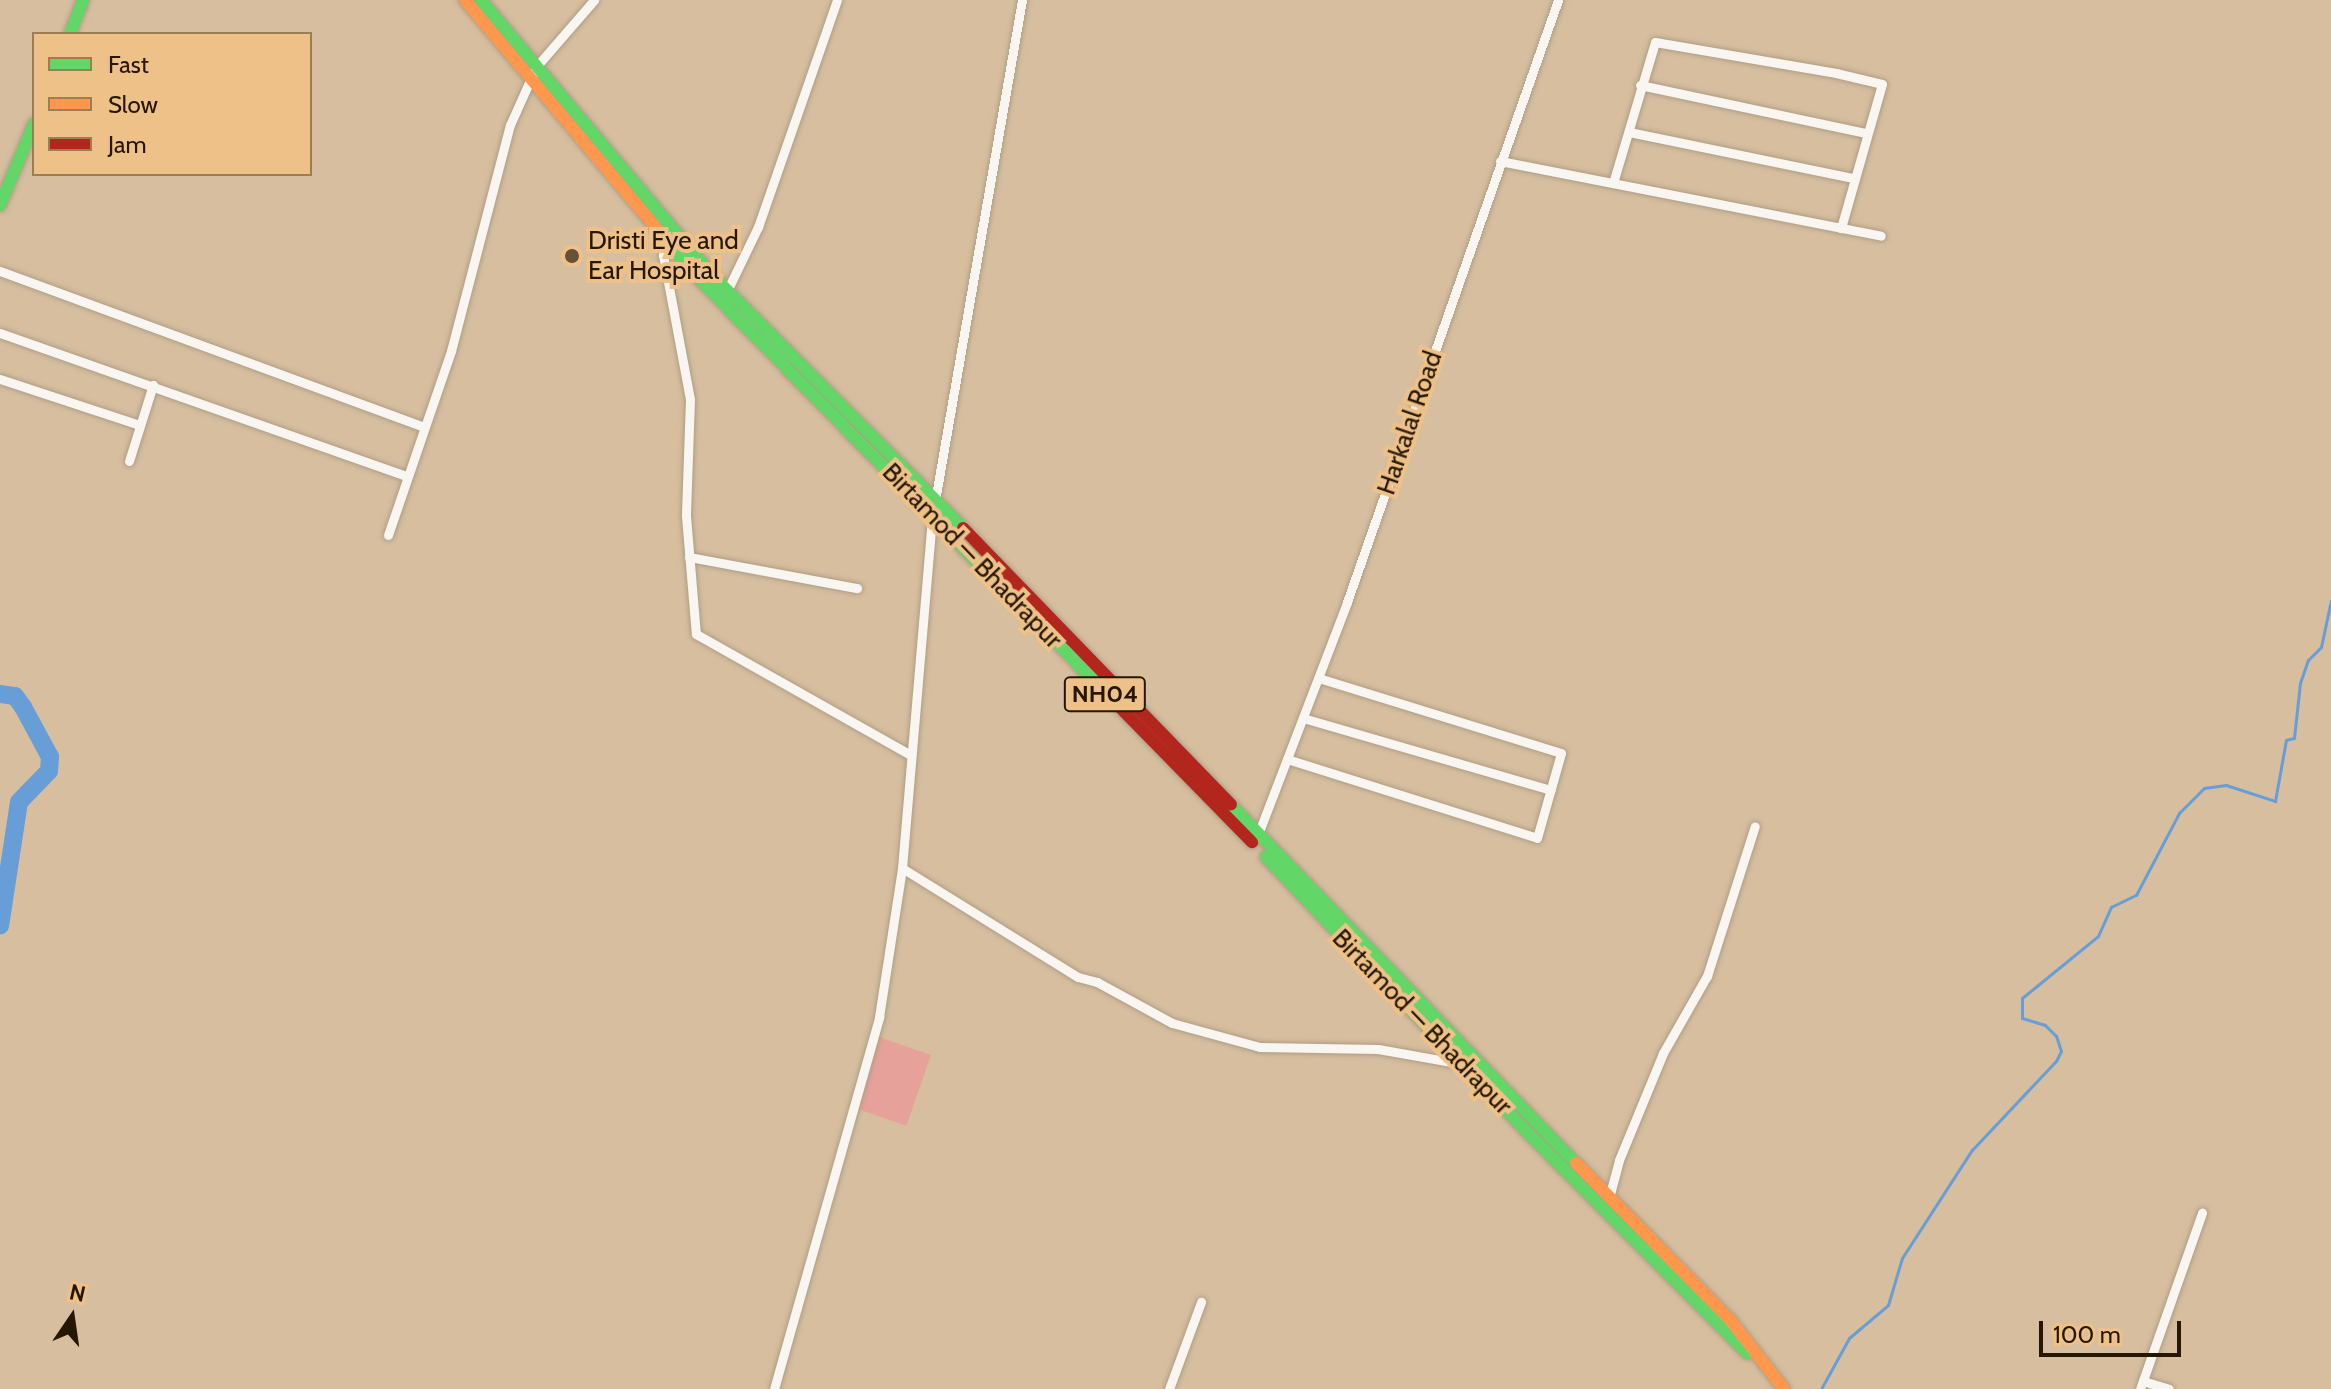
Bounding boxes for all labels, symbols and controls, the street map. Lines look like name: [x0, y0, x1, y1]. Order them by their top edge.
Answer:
legend: [32, 32, 312, 176]
text: Fast: [108, 50, 149, 79]
text: Slow: [108, 90, 158, 119]
text: Jam: [108, 130, 146, 159]
place label: Dristi Eye and Ear Hospital: [588, 225, 739, 286]
marker: Dristi Eye and Ear Hospital: [563, 247, 581, 265]
street label: Harkalal Road: [1371, 347, 1449, 499]
street label: Birtamod — Bhadrapur: [876, 457, 1068, 655]
road number: NH04: [1063, 674, 1147, 714]
street label: Birtamod — Bhadrapur: [1326, 923, 1518, 1121]
north arrow: [32, 1277, 112, 1357]
text: N: [67, 1278, 88, 1308]
scale bar: [2043, 1305, 2185, 1355]
text: 100 m: [2053, 1320, 2121, 1349]

